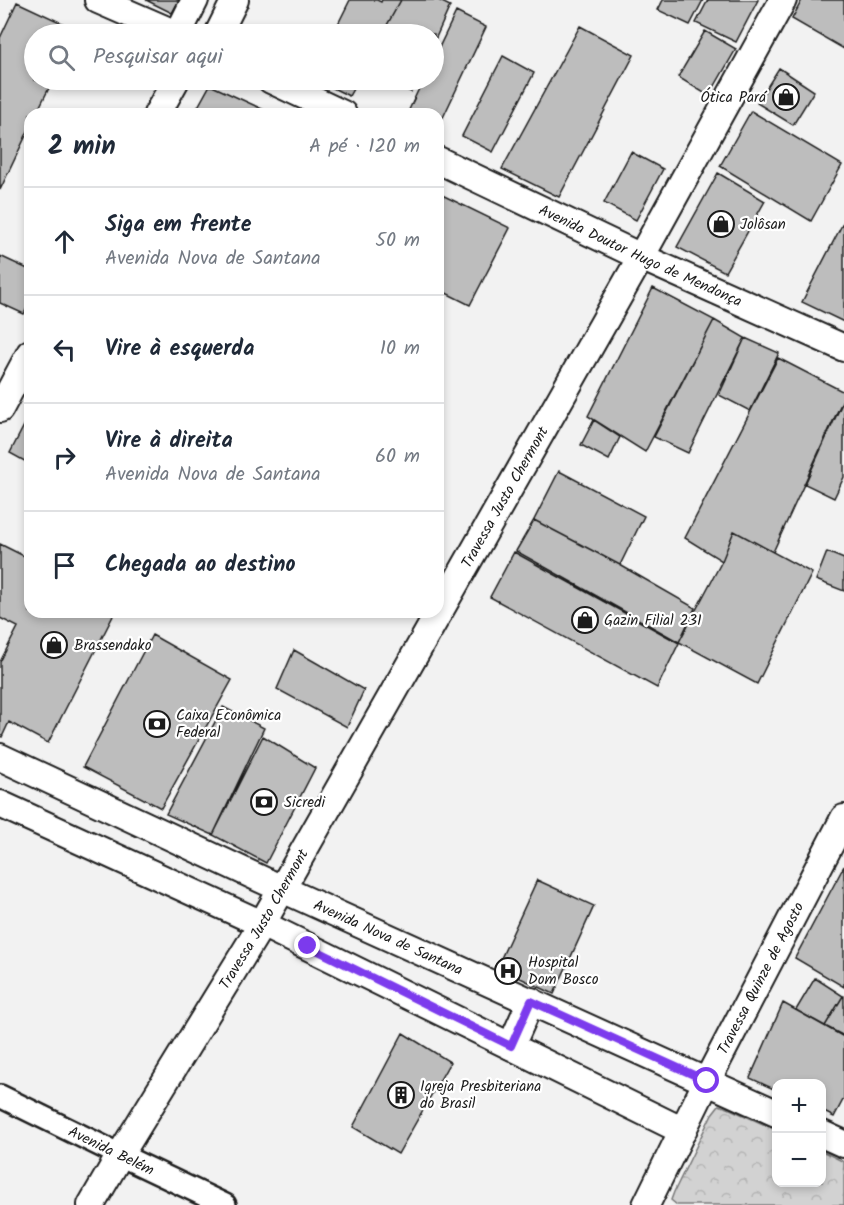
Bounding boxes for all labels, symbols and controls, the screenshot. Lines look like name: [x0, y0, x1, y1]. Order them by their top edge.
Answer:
search box: [24, 24, 444, 90]
text: Pesquisar aqui: [93, 40, 223, 75]
icon: search: [45, 41, 78, 74]
shop icon: Ótica Pará: [771, 82, 801, 112]
place label: Ótica Pará: [700, 86, 768, 110]
text: 2 min: [48, 126, 116, 168]
text: A pé · 120 m: [309, 131, 420, 163]
street label: Avenida Doutor Hugo de Mendonça: [534, 199, 746, 314]
text: Siga em frente: [105, 208, 251, 243]
shop icon: Jolôsan: [706, 209, 736, 239]
place label: Jolôsan: [740, 213, 786, 237]
icon: ahead: [48, 225, 81, 258]
text: 50 m: [375, 225, 420, 257]
text: Avenida Nova de Santana: [105, 243, 321, 275]
text: Vire à esquerda: [105, 332, 254, 367]
icon: left: [48, 333, 81, 366]
text: 10 m: [380, 333, 420, 365]
street label: Travessa Justo Chermont: [456, 422, 555, 573]
text: Vire à direita: [105, 424, 233, 459]
icon: right: [48, 441, 81, 474]
text: 60 m: [375, 441, 420, 473]
text: Avenida Nova de Santana: [105, 459, 321, 491]
text: Chegada ao destino: [105, 548, 296, 583]
icon: arrive: [48, 549, 81, 582]
shop icon: Gazin Filial 231: [570, 605, 600, 635]
place label: Gazin Filial 231: [604, 609, 702, 633]
shop icon: Brassendako: [39, 630, 69, 660]
place label: Brassendako: [74, 634, 152, 658]
place label: Caixa Econômica Federal: [176, 704, 281, 745]
bank icon: Caixa Econômica Federal: [142, 709, 172, 739]
bank icon: Sicredi: [249, 787, 279, 817]
place label: Sicredi: [284, 791, 326, 815]
street label: Travessa Justo Chermont: [213, 845, 315, 994]
street label: Avenida Nova de Santana: [309, 894, 467, 982]
street label: Travessa Quinze de Agosto: [712, 898, 811, 1059]
route end: [294, 932, 320, 958]
place label: Hospital Dom Bosco: [528, 951, 599, 992]
hospital icon: Hospital Dom Bosco: [493, 956, 523, 986]
route start: [693, 1067, 719, 1093]
place label: Igreja Presbiteriana do Brasil: [420, 1075, 541, 1116]
map controls: [772, 1079, 826, 1187]
button: +: [772, 1079, 826, 1133]
building icon: Igreja Presbiteriana do Brasil: [386, 1080, 416, 1110]
street label: Avenida Belém: [64, 1120, 158, 1183]
button: −: [772, 1133, 826, 1187]

